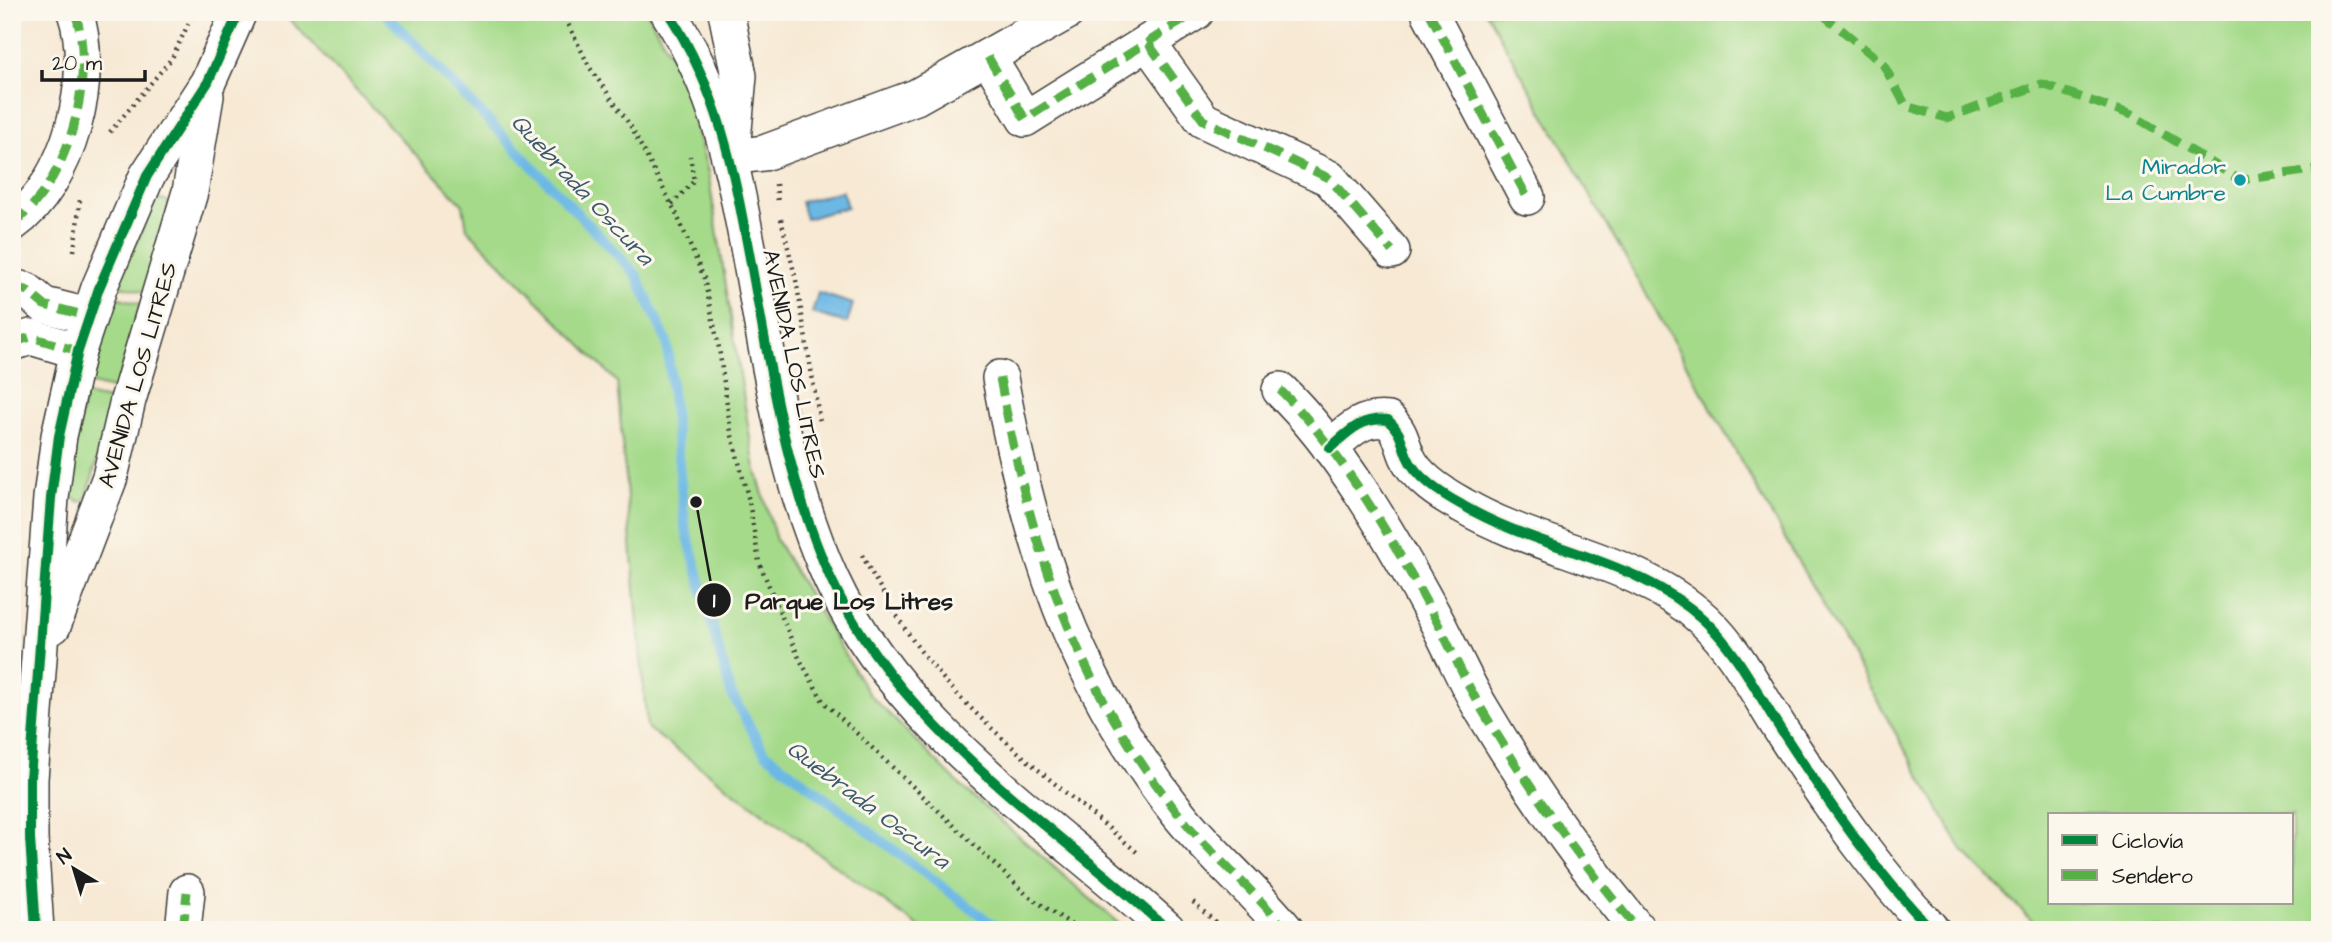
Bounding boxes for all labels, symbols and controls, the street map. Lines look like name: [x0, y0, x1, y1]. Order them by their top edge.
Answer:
scale bar: [42, 38, 145, 82]
text: 20 m: [52, 49, 103, 78]
water label: Quebrada Oscura: [503, 107, 663, 275]
place label: Mirador La Cumbre: [2105, 151, 2226, 209]
marker: Mirador La Cumbre: [2232, 172, 2248, 188]
street label: AVENIDA LOS LITRES: [754, 247, 834, 482]
street label: AVENIDA LOS LITRES: [90, 258, 186, 492]
callout: Parque Los Litres: [696, 578, 967, 623]
text: Parque Los Litres: [745, 585, 953, 619]
text: 1: [713, 586, 716, 615]
water label: Quebrada Oscura: [779, 732, 958, 879]
legend: [2048, 813, 2294, 904]
text: Ciclovía: [2112, 827, 2184, 856]
north arrow: [38, 834, 108, 904]
text: N: [51, 842, 78, 871]
text: Sendero: [2112, 862, 2193, 891]

